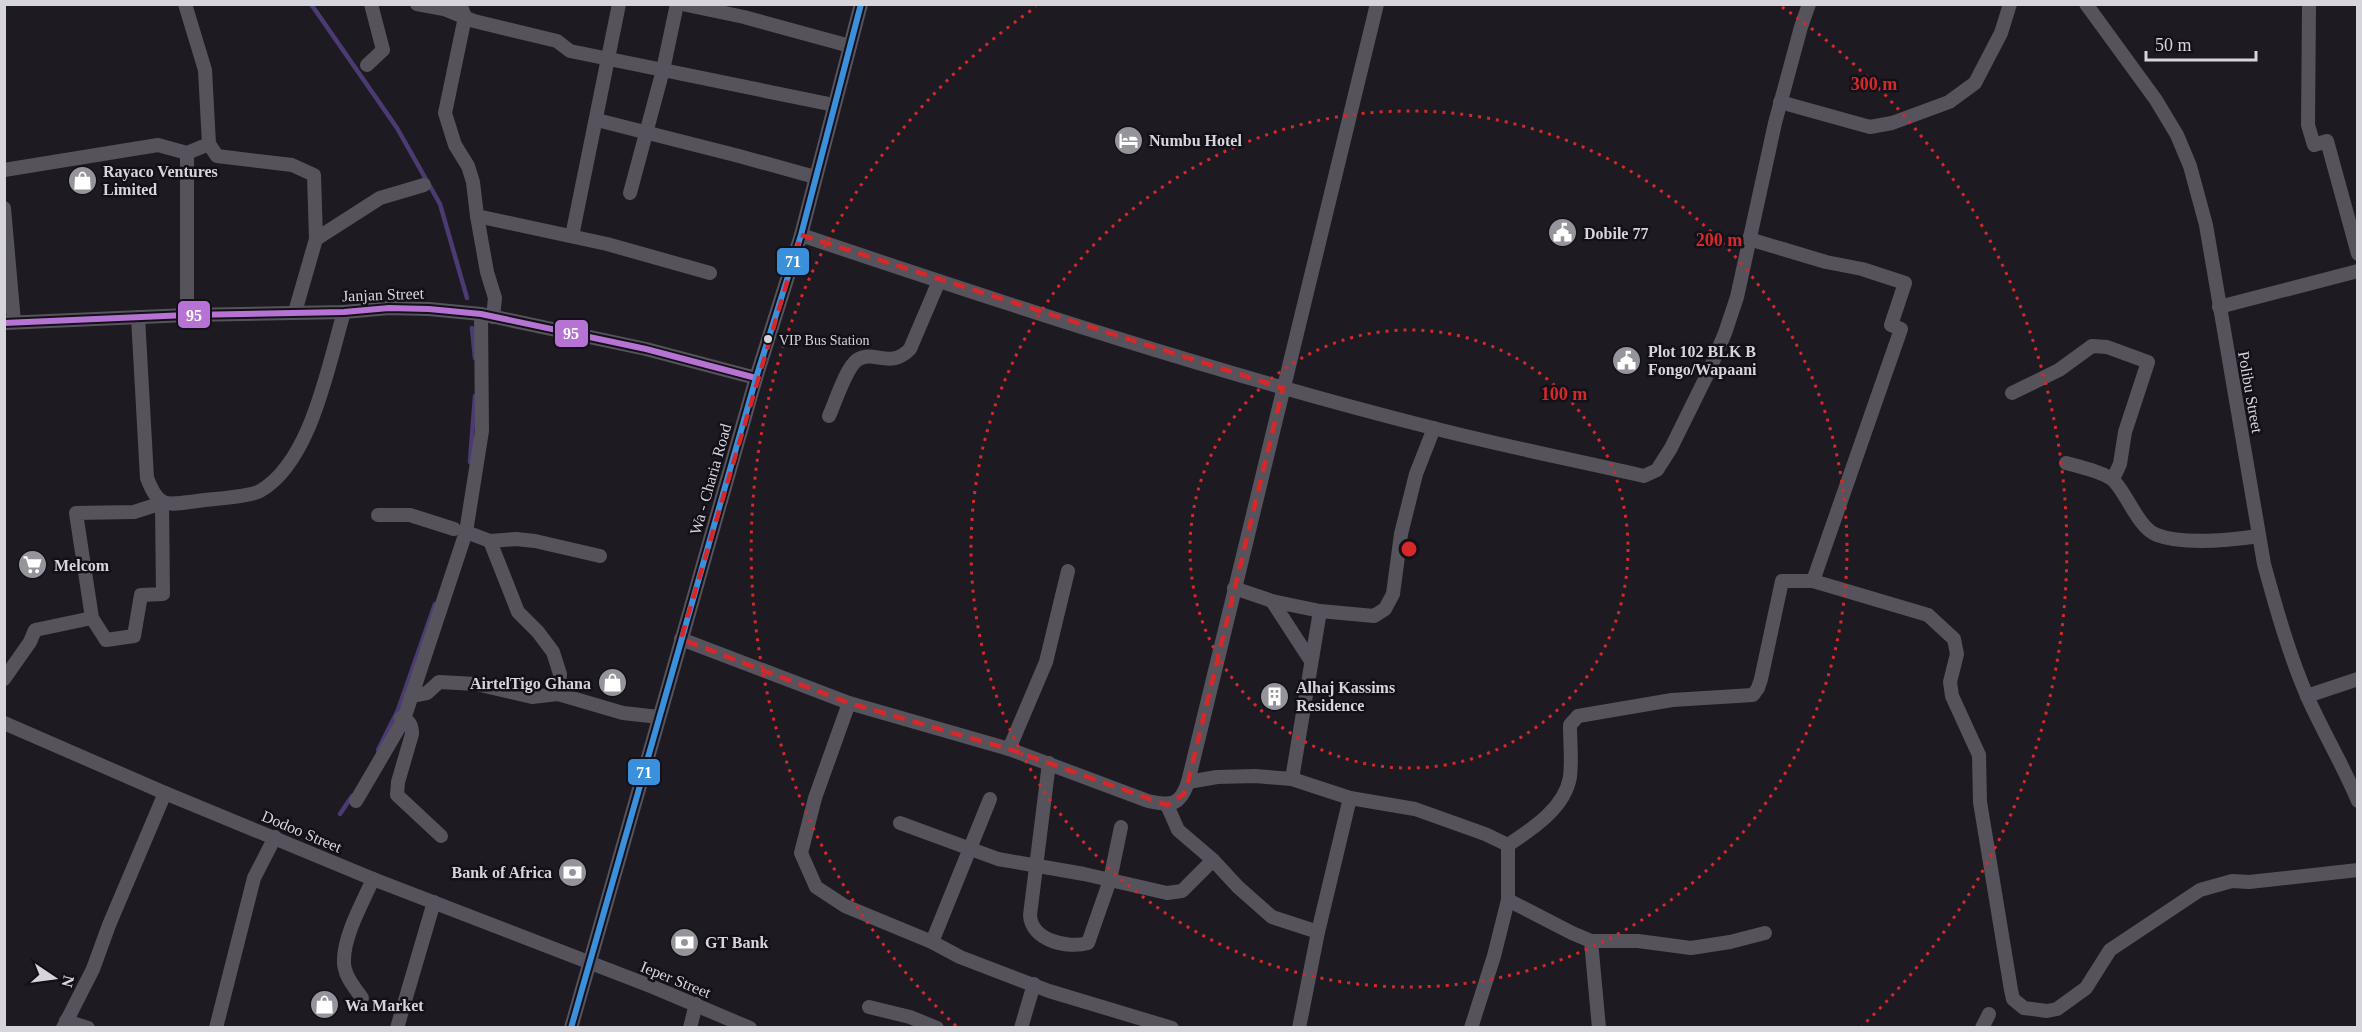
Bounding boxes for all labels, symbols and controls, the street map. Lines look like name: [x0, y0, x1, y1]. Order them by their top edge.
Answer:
scale bar: [2146, 24, 2256, 62]
text: 50 m: [2155, 35, 2192, 55]
text: 300 m: [1851, 74, 1897, 94]
hotel icon: Numbu Hotel: [1112, 124, 1144, 156]
place label: Numbu Hotel: [1149, 132, 1242, 149]
place label: Rayaco Ventures Limited: [103, 163, 218, 198]
shop icon: Rayaco Ventures Limited: [66, 164, 98, 196]
public building icon: Dobile 77: [1547, 217, 1579, 249]
place label: Dobile 77: [1584, 225, 1648, 242]
text: 200 m: [1696, 230, 1742, 250]
line badge: 71: [776, 247, 810, 276]
text: 71: [785, 253, 801, 270]
street label: Janjan Street: [342, 285, 425, 305]
line badge: 95: [177, 300, 211, 329]
text: 95: [186, 307, 202, 324]
line badge: 95: [554, 319, 589, 348]
text: 95: [563, 325, 579, 342]
marker: VIP Bus Station: [762, 333, 774, 345]
place label: VIP Bus Station: [779, 333, 870, 348]
place label: Plot 102 BLK B Fongo/Wapaani: [1648, 343, 1757, 379]
public building icon: Plot 102 BLK B Fongo/Wapaani: [1611, 344, 1643, 376]
street label: Polibu Street: [2235, 350, 2266, 435]
text: 100 m: [1541, 384, 1587, 404]
street label: Wa - Charia Road: [687, 422, 734, 537]
centre of rings: [1399, 539, 1419, 559]
supermarket icon: Melcom: [17, 549, 49, 581]
place label: Melcom: [54, 557, 110, 574]
shop icon: AirtelTigo Ghana: [596, 667, 628, 699]
place label: AirtelTigo Ghana: [470, 675, 591, 693]
place label: Alhaj Kassims Residence: [1296, 679, 1395, 714]
building icon: Alhaj Kassims Residence: [1259, 680, 1291, 712]
line badge: 71: [627, 758, 661, 786]
text: 71: [636, 764, 652, 781]
street label: Dodoo Street: [259, 807, 345, 856]
bank icon: Bank of Africa: [557, 856, 589, 888]
place label: Bank of Africa: [452, 864, 552, 881]
bank icon: GT Bank: [668, 926, 700, 958]
place label: GT Bank: [705, 934, 768, 951]
north arrow: [24, 948, 84, 1008]
street label: Ieper Street: [638, 958, 714, 1002]
text: N: [58, 974, 78, 989]
shop icon: Wa Market: [308, 989, 340, 1021]
place label: Wa Market: [345, 997, 424, 1014]

